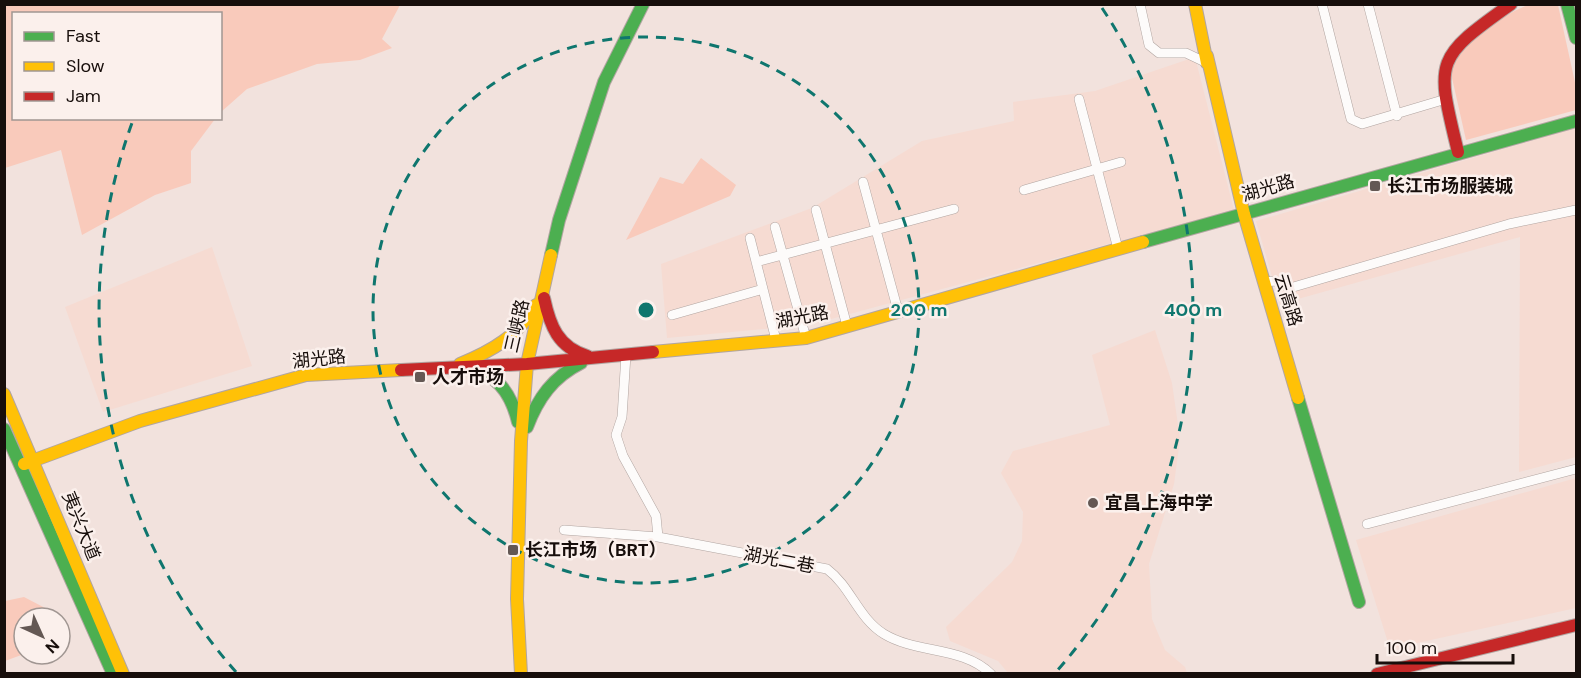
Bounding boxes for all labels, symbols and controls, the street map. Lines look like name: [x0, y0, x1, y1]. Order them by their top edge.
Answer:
legend: [12, 12, 222, 120]
text: Fast: [66, 24, 101, 48]
text: Slow: [66, 54, 105, 78]
text: Jam: [66, 84, 101, 108]
street label: 湖光路: [1239, 169, 1297, 207]
place label: 长江市场服装城: [1387, 174, 1513, 198]
marker: 长江市场服装城: [1368, 179, 1382, 193]
street label: 云高路: [1269, 271, 1307, 329]
street label: 三峡路: [499, 297, 535, 355]
text: 200 m: [891, 298, 947, 322]
text: 400 m: [1164, 298, 1222, 322]
centre of rings: [636, 300, 656, 320]
street label: 湖光路: [773, 300, 831, 334]
street label: 湖光路: [291, 344, 347, 374]
place label: 人才市场: [432, 365, 504, 389]
marker: 人才市场: [413, 370, 427, 384]
street label: 夷兴大道: [56, 488, 106, 564]
place label: 宜昌上海中学: [1105, 491, 1213, 515]
marker: 宜昌上海中学: [1086, 496, 1100, 510]
place label: 长江市场（BRT）: [525, 538, 667, 562]
street label: 湖光二巷: [741, 541, 817, 579]
marker: 长江市场（BRT）: [506, 543, 520, 557]
north arrow: [12, 606, 72, 666]
scale bar: [1377, 627, 1514, 665]
text: N: [41, 635, 64, 658]
text: 100 m: [1386, 636, 1437, 660]

